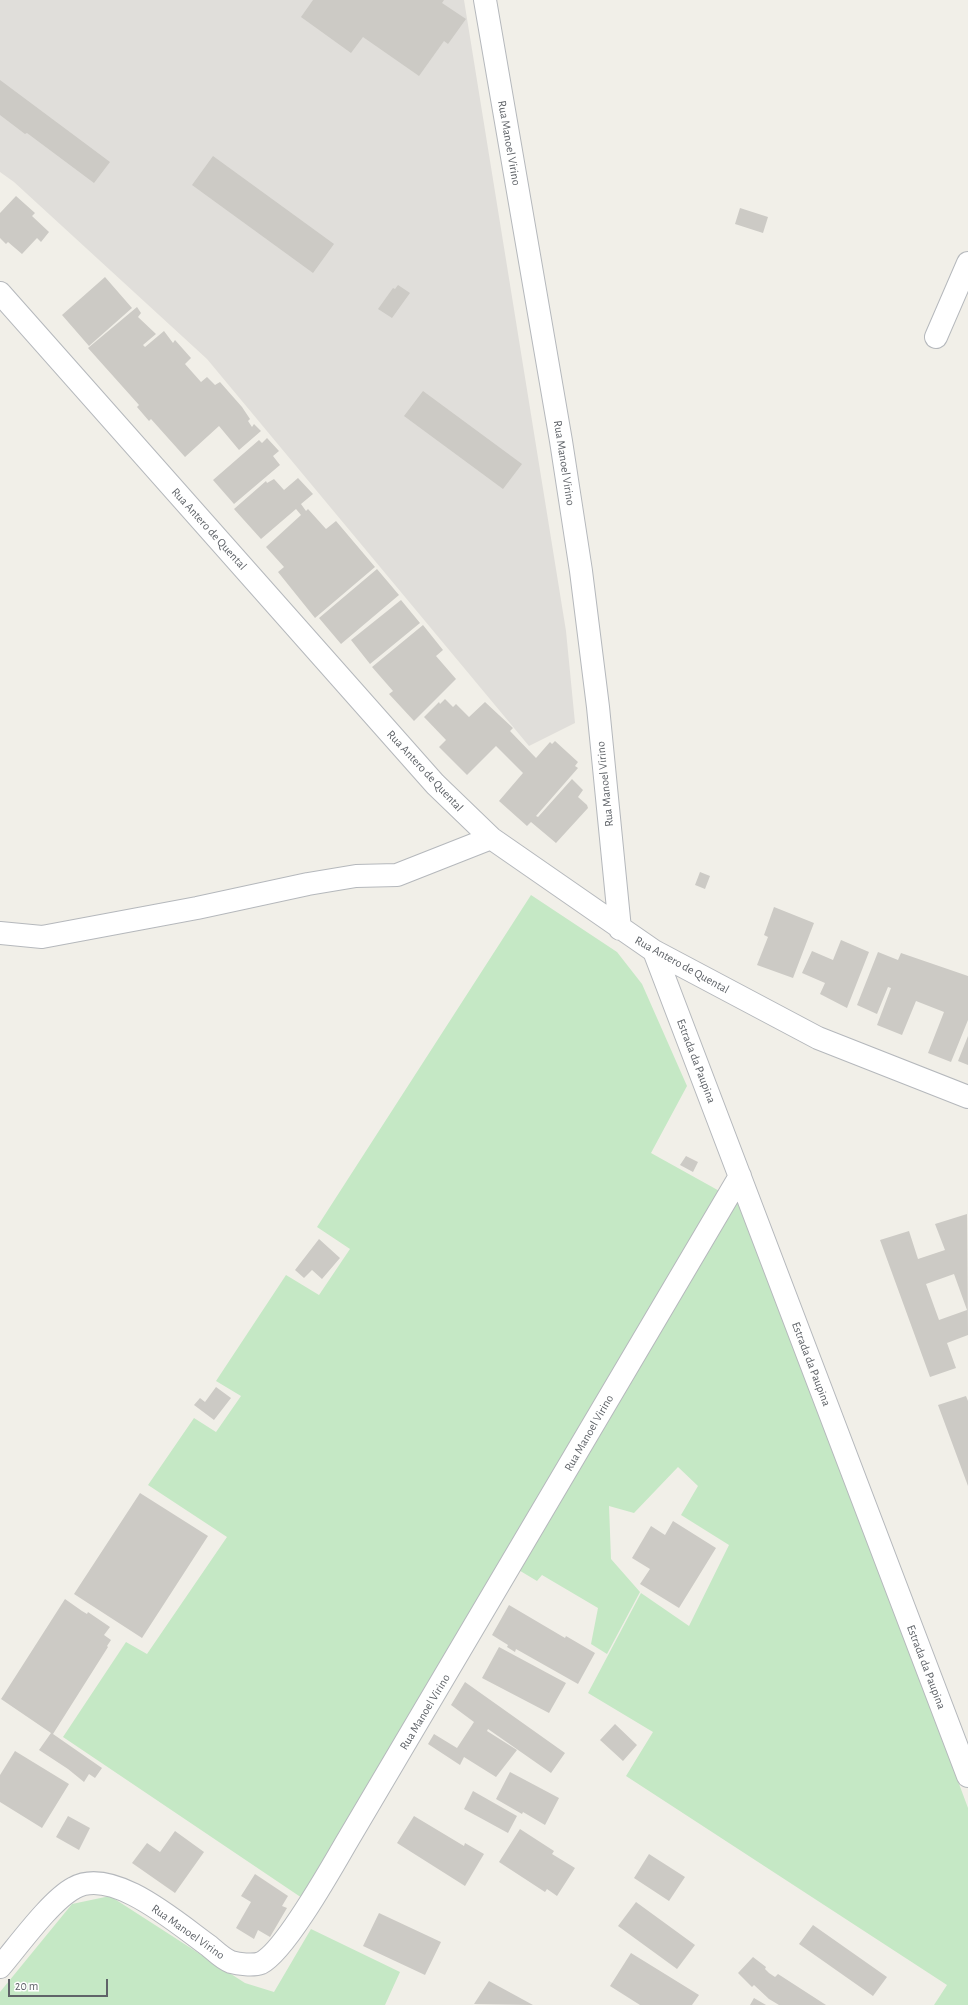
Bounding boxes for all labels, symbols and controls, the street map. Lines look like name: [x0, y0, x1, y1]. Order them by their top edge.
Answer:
street label: Rua Manoel Virino: [494, 99, 524, 187]
street label: Rua Manoel Virino: [550, 419, 578, 507]
street label: Rua Antero de Quental: [168, 485, 250, 573]
street label: Rua Antero de Quental: [384, 727, 466, 815]
street label: Rua Manoel Virino: [593, 741, 617, 827]
street label: Rua Antero de Quental: [632, 933, 732, 997]
street label: Estrada da Paupina: [673, 1017, 719, 1105]
street label: Estrada da Paupina: [788, 1320, 834, 1408]
street label: Rua Manoel Virino: [561, 1392, 617, 1474]
street label: Estrada da Paupina: [903, 1623, 949, 1711]
street label: Rua Manoel Virino: [397, 1671, 453, 1753]
street label: Rua Manoel Virino: [149, 1901, 227, 1963]
scale bar: [10, 1971, 110, 1997]
text: 20 m: [15, 1980, 38, 1992]

